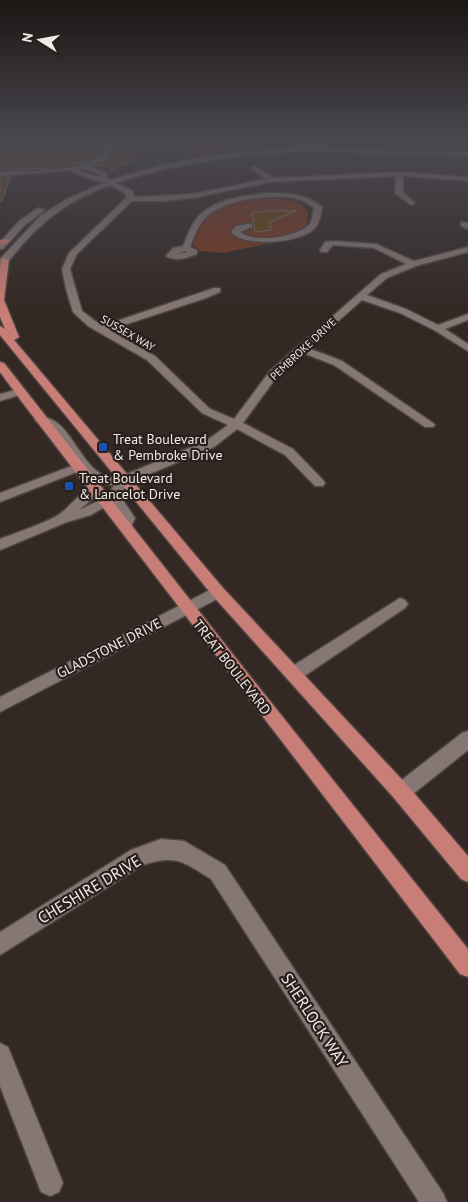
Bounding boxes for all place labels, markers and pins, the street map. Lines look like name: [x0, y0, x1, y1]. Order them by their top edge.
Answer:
place label: Treat Boulevard & Pembroke Drive: [113, 430, 223, 464]
marker: Treat Boulevard & Pembroke Drive: [97, 441, 109, 453]
place label: Treat Boulevard & Lancelot Drive: [79, 469, 180, 503]
marker: Treat Boulevard & Lancelot Drive: [63, 480, 75, 492]

